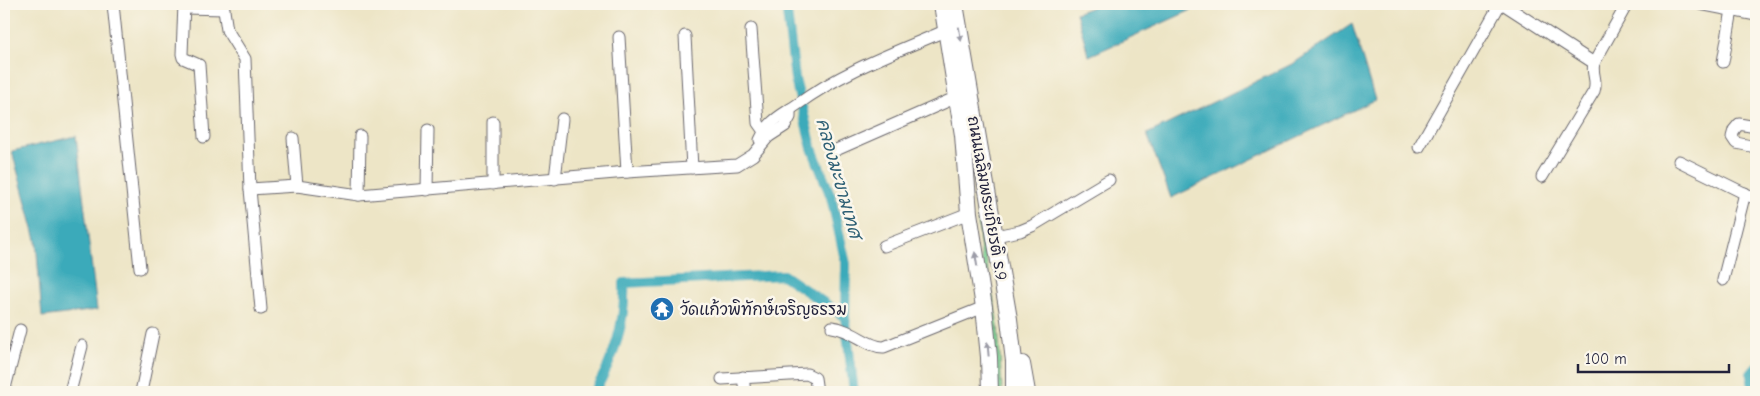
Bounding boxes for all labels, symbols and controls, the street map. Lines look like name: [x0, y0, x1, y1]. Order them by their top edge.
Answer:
one-way arrow: [957, 26, 965, 42]
street label: ถนนเฉลิมพระเกียรติ ร.9: [964, 114, 1012, 282]
water label: คลองมะขามเทศ: [811, 116, 867, 245]
one-way arrow: [972, 250, 980, 266]
temple icon: วัดแก้วพิทักษ์เจริญธรรม: [649, 296, 675, 322]
place label: วัดแก้วพิทักษ์เจริญธรรม: [680, 298, 847, 319]
one-way arrow: [984, 341, 992, 357]
scale bar: [1578, 341, 1729, 373]
text: 100 m: [1585, 350, 1627, 368]

